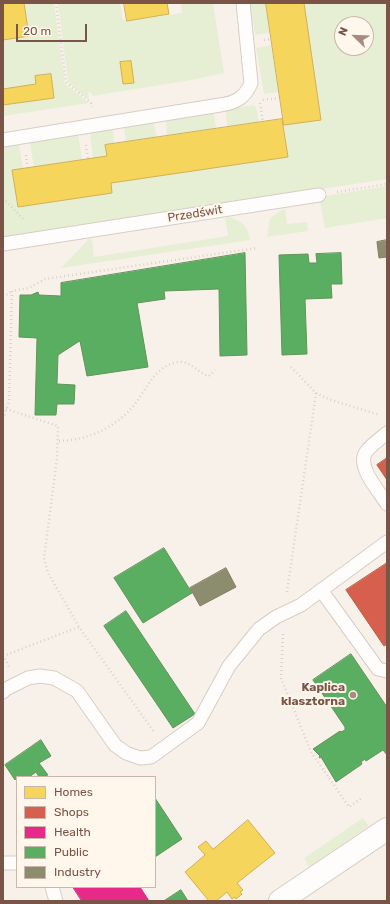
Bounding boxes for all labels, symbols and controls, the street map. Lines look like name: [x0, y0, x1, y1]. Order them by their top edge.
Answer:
scale bar: [18, 16, 89, 42]
north arrow: [334, 16, 374, 56]
text: 20 m: [23, 24, 51, 38]
text: N: [336, 25, 351, 38]
street label: Przedświt: [167, 203, 223, 225]
place label: Kaplica klasztorna: [281, 681, 345, 709]
marker: Kaplica klasztorna: [348, 690, 358, 700]
legend: [16, 776, 156, 888]
text: Homes: [54, 785, 93, 799]
text: Shops: [54, 805, 89, 819]
text: Health: [54, 825, 91, 839]
text: Public: [54, 845, 89, 859]
text: Industry: [54, 865, 101, 879]

